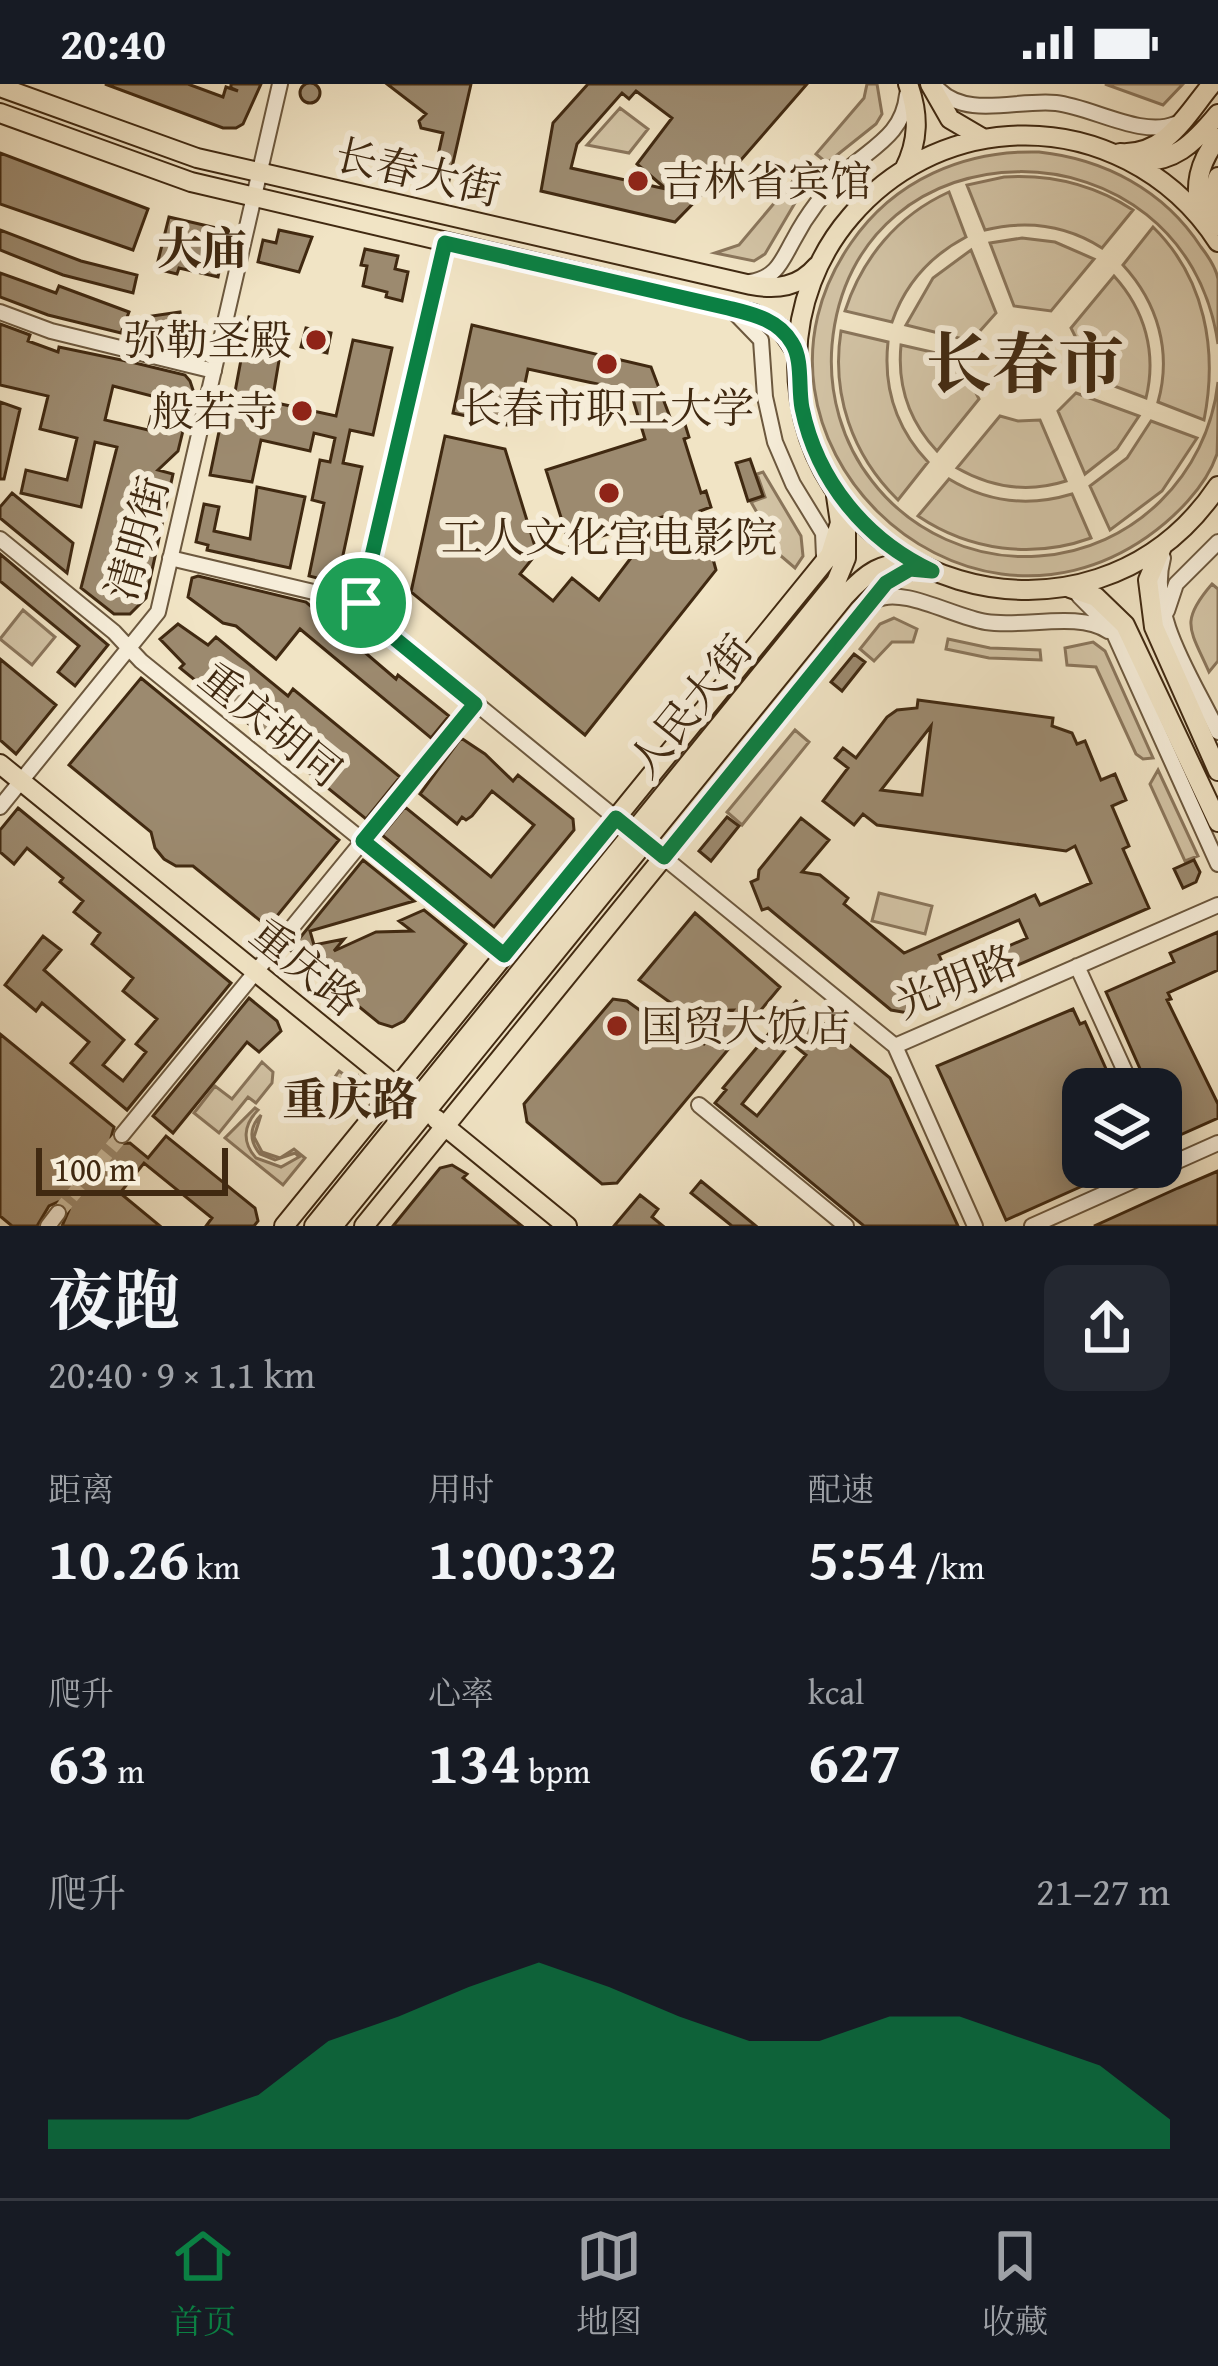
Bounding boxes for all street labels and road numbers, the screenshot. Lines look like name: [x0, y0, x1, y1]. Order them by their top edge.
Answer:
street label: 长春大街: [329, 123, 507, 220]
street label: 清明街: [90, 469, 183, 607]
street label: 人民大街: [613, 621, 766, 790]
street label: 重庆胡同: [187, 647, 356, 800]
street label: 重庆路: [238, 903, 374, 1030]
street label: 光明路: [886, 929, 1026, 1032]

